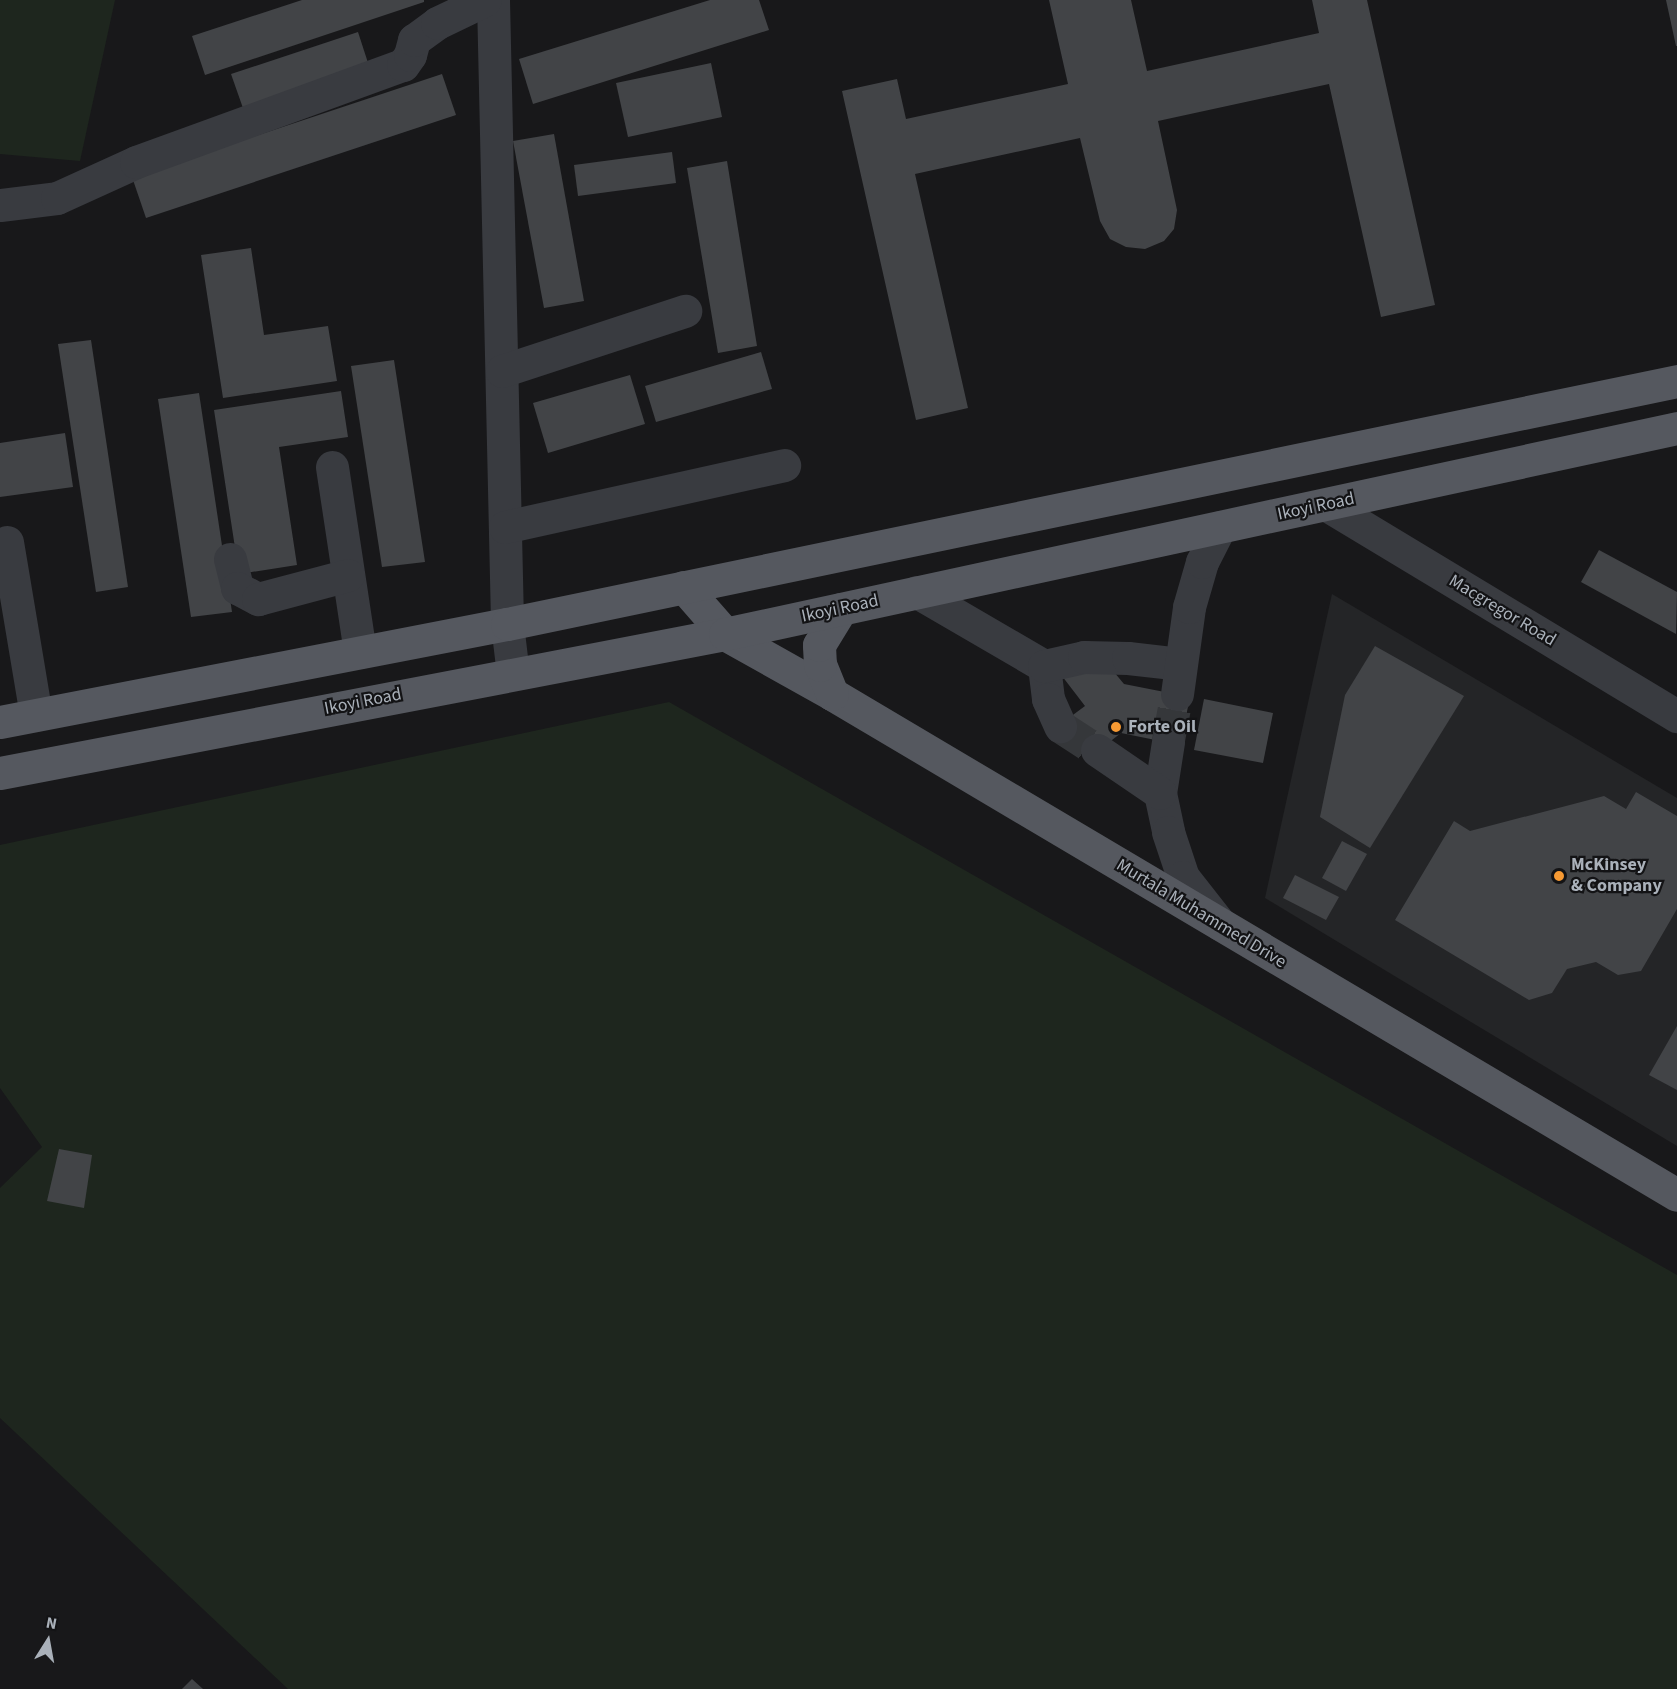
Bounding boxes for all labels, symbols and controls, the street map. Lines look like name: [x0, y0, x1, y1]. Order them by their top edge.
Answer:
street label: Ikoyi Road: [1276, 488, 1356, 526]
street label: Macgregor Road: [1445, 571, 1559, 651]
street label: Ikoyi Road: [800, 590, 880, 628]
street label: Ikoyi Road: [323, 684, 403, 720]
place label: Forte Oil: [1128, 716, 1196, 738]
marker: Forte Oil: [1109, 720, 1123, 734]
street label: Murtala Muhammed Drive: [1112, 855, 1290, 973]
place label: McKinsey & Company: [1571, 855, 1662, 898]
marker: McKinsey & Company: [1552, 869, 1566, 883]
north arrow: [18, 1611, 78, 1671]
text: N: [44, 1612, 59, 1635]

